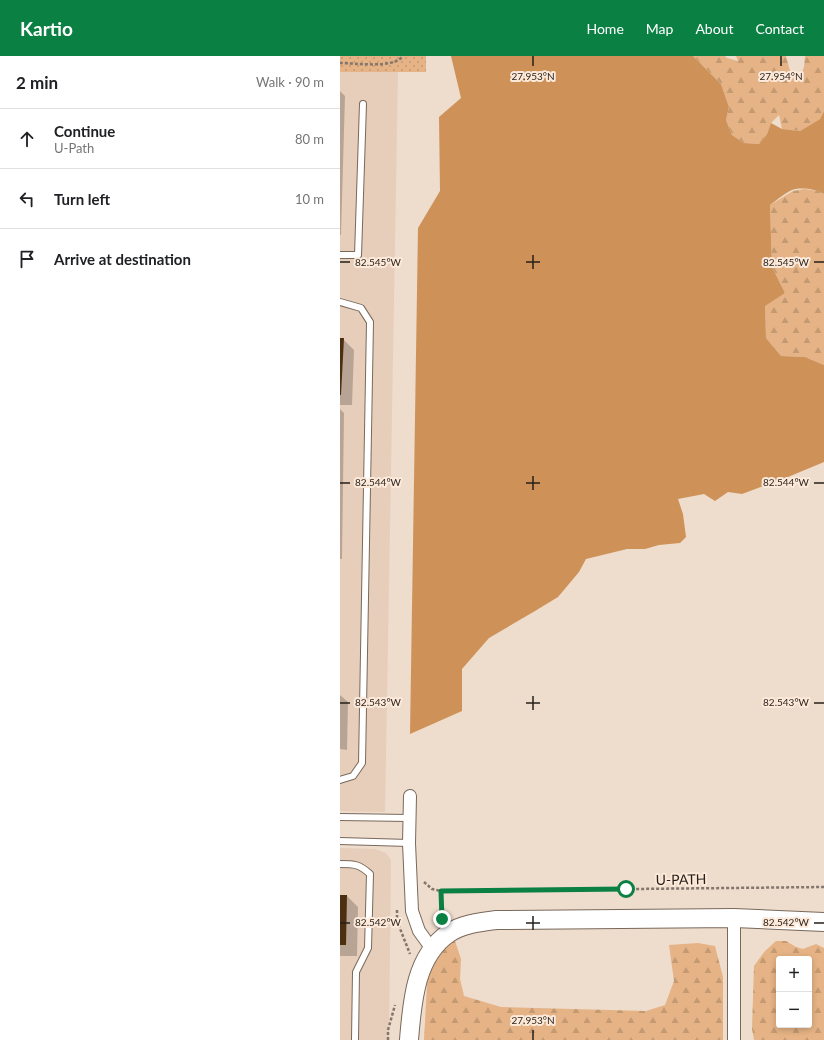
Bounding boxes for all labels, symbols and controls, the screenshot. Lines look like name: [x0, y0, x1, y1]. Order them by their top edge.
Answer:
text: Kartio: [20, 17, 73, 40]
text: Home: [586, 20, 624, 37]
text: Map: [646, 20, 673, 37]
text: About: [695, 20, 733, 37]
text: Contact: [755, 20, 804, 37]
text: 27.953°N: [511, 70, 555, 82]
text: 27.954°N: [759, 70, 803, 82]
text: 2 min: [16, 72, 58, 93]
text: Walk · 90 m: [256, 74, 324, 90]
text: Continue: [54, 122, 115, 140]
icon: ahead: [16, 128, 38, 150]
text: 80 m: [295, 131, 324, 147]
text: U-Path: [54, 140, 94, 156]
icon: left: [16, 188, 38, 210]
text: Turn left: [54, 190, 110, 208]
text: 10 m: [295, 191, 324, 207]
icon: arrive: [16, 248, 38, 270]
text: Arrive at destination: [54, 250, 191, 268]
text: 82.545°W: [355, 256, 402, 268]
text: 82.545°W: [763, 256, 810, 268]
text: 82.544°W: [355, 476, 402, 488]
text: 82.544°W: [763, 476, 810, 488]
text: 82.543°W: [355, 696, 402, 708]
text: 82.543°W: [763, 696, 810, 708]
street label: U-PATH: [656, 870, 706, 888]
route start: [617, 880, 635, 898]
route end: [433, 910, 451, 928]
text: 82.542°W: [355, 916, 402, 928]
text: 82.542°W: [763, 916, 810, 928]
map controls: [776, 956, 812, 1028]
button: +: [776, 956, 812, 992]
button: −: [776, 992, 812, 1028]
text: 27.953°N: [511, 1014, 555, 1026]

